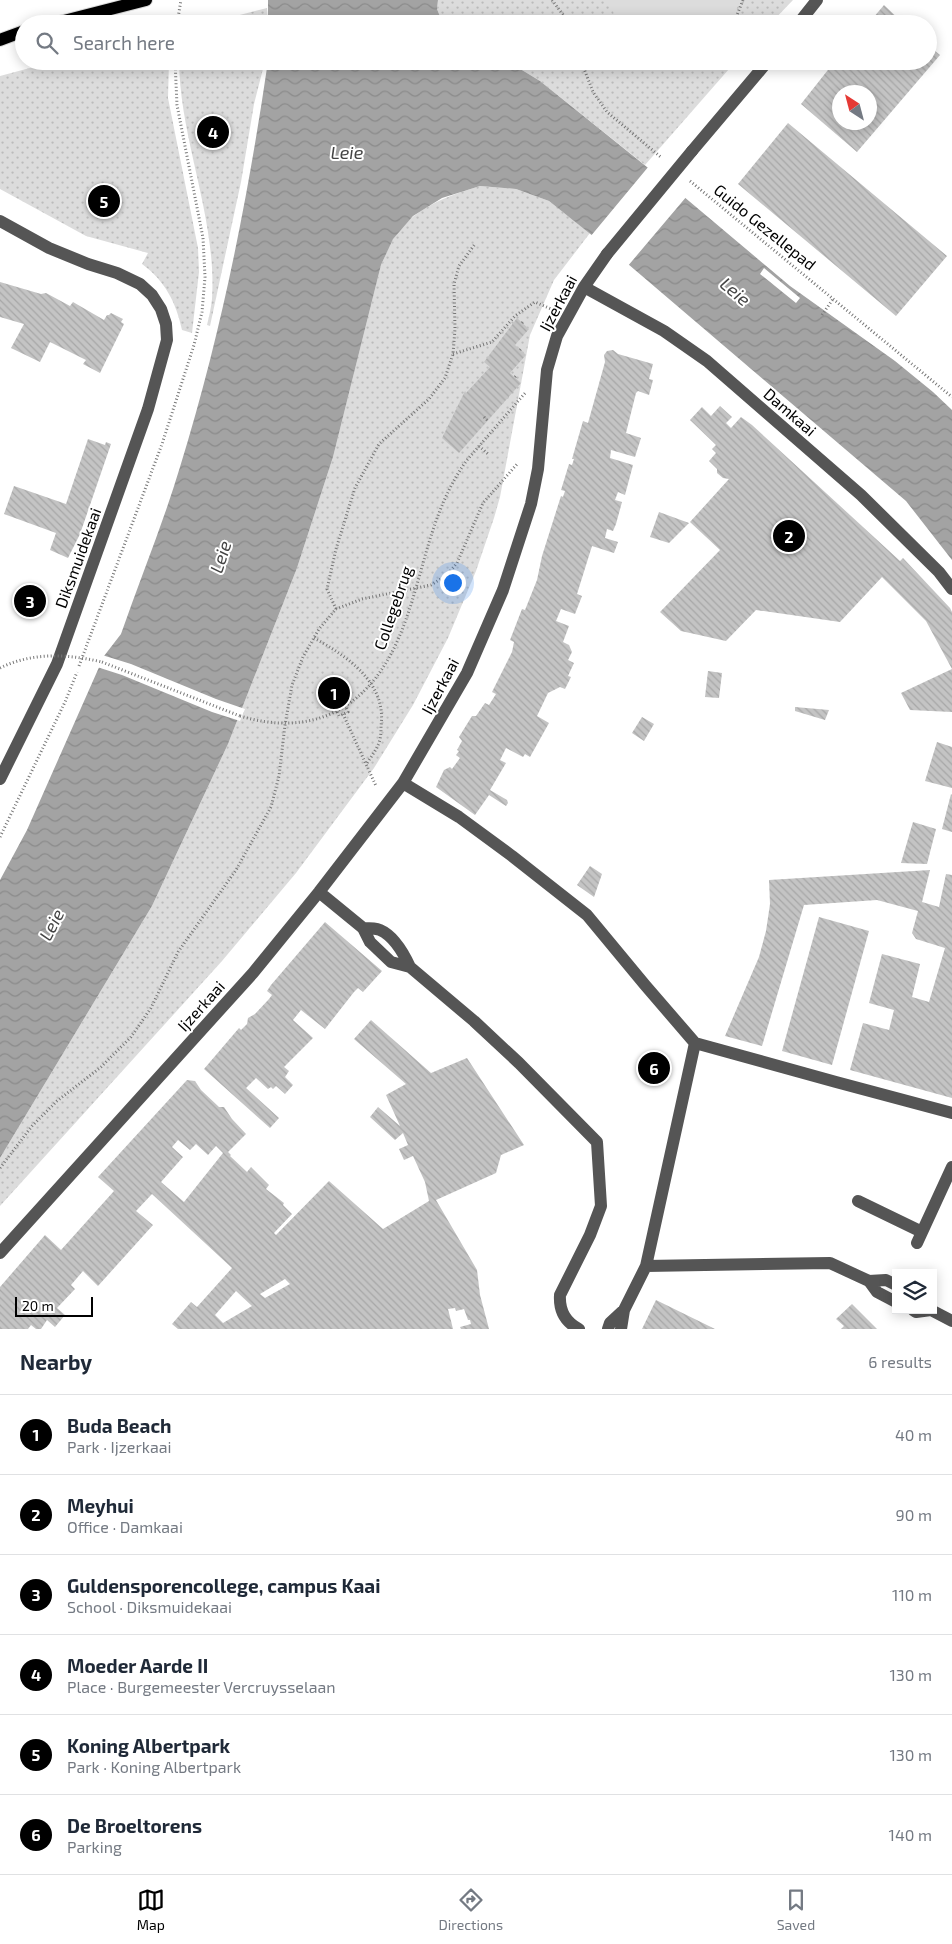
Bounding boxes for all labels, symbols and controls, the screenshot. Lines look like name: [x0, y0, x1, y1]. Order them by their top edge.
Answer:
search box: [15, 15, 937, 70]
icon: search: [33, 29, 61, 57]
text: Search here: [73, 31, 175, 54]
north arrow: [832, 85, 877, 130]
pin: 4: [197, 113, 229, 151]
water label: Leie: [331, 141, 364, 163]
street label: Guido Gezellepad: [711, 180, 820, 274]
pin: 5: [88, 182, 120, 220]
street label: Ijzerkaai: [535, 271, 581, 335]
water label: Leie: [716, 272, 756, 310]
street label: Damkaai: [760, 384, 820, 439]
street label: Diksmuidekaai: [51, 505, 104, 611]
pin: 2: [773, 517, 805, 555]
water label: Leie: [205, 537, 236, 576]
street label: Collegebrug: [369, 563, 416, 652]
your location: [440, 570, 466, 596]
pin: 3: [14, 582, 46, 620]
street label: Ijzerkaai: [417, 654, 463, 718]
pin: 1: [318, 674, 350, 712]
water label: Leie: [34, 905, 69, 944]
street label: Ijzerkaai: [173, 977, 229, 1035]
pin: 6: [638, 1049, 670, 1087]
map controls: [892, 1269, 937, 1314]
button: layers: [892, 1269, 937, 1314]
scale bar: [15, 1294, 92, 1317]
text: 20 m: [22, 1297, 54, 1314]
text: Nearby: [20, 1349, 92, 1374]
text: 6 results: [868, 1352, 932, 1371]
text: Buda Beach: [67, 1414, 172, 1437]
text: 1: [33, 1425, 39, 1444]
text: 40 m: [895, 1425, 932, 1444]
text: Park · Ijzerkaai: [67, 1437, 172, 1456]
text: Meyhui: [67, 1494, 134, 1517]
text: 2: [31, 1505, 41, 1524]
text: 90 m: [896, 1505, 932, 1524]
text: Office · Damkaai: [67, 1517, 183, 1536]
text: Guldensporencollege, campus Kaai: [67, 1574, 380, 1597]
text: 3: [31, 1585, 41, 1604]
text: 110 m: [892, 1585, 932, 1604]
text: School · Diksmuidekaai: [67, 1597, 232, 1616]
text: Moeder Aarde II: [67, 1654, 208, 1677]
text: 4: [31, 1665, 41, 1684]
text: 130 m: [890, 1665, 932, 1684]
text: Place · Burgemeester Vercruysselaan: [67, 1677, 336, 1696]
text: Koning Albertpark: [67, 1734, 230, 1757]
text: 5: [32, 1745, 40, 1764]
text: 130 m: [890, 1745, 932, 1764]
text: Park · Koning Albertpark: [67, 1757, 241, 1776]
text: De Broeltorens: [67, 1814, 202, 1837]
text: 6: [31, 1825, 41, 1844]
text: 140 m: [889, 1825, 932, 1844]
text: Parking: [67, 1837, 122, 1856]
tab: Map: [137, 1886, 165, 1933]
tab: Directions: [439, 1886, 503, 1933]
tab: Saved: [777, 1886, 815, 1933]

